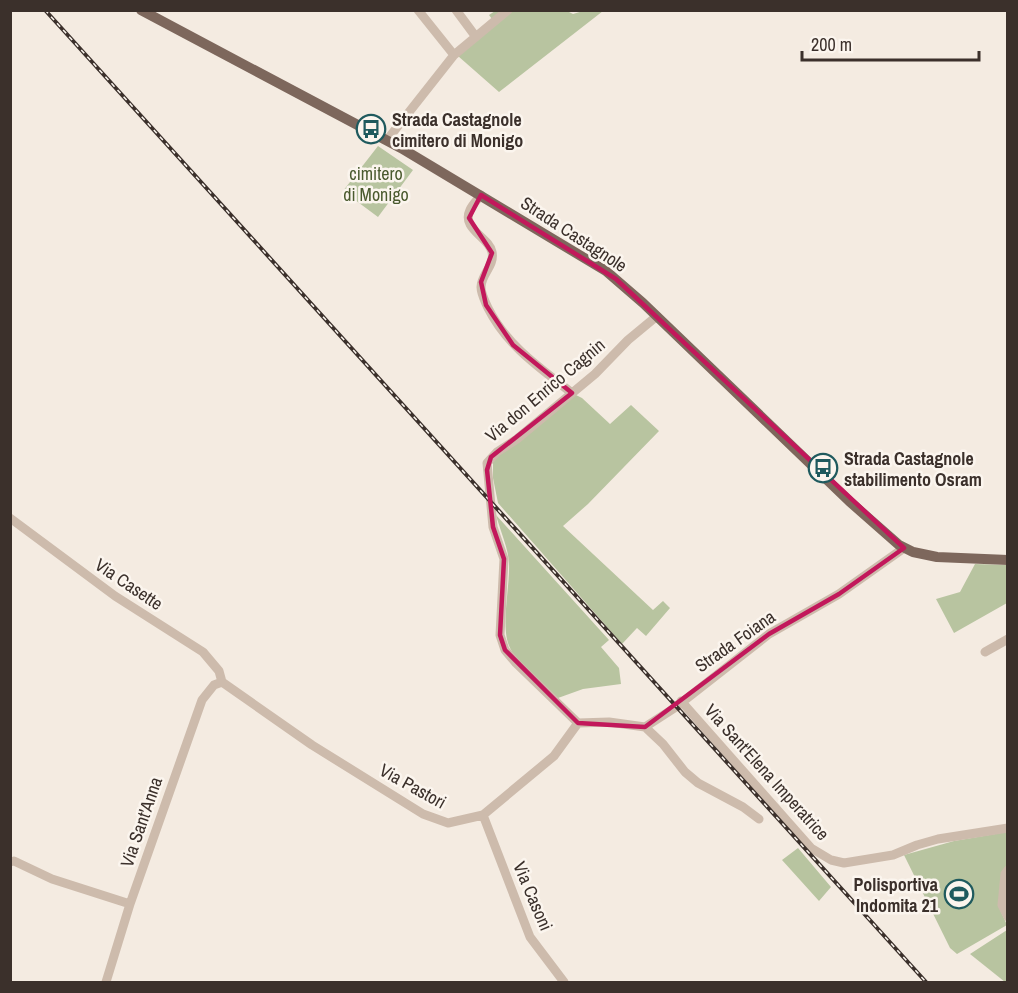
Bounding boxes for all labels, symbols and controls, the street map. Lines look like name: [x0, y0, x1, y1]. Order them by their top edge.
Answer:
scale bar: [802, 24, 979, 62]
text: 200 m: [811, 32, 852, 57]
place label: Strada Castagnole cimitero di Monigo: [392, 107, 523, 153]
bus stop icon: Strada Castagnole cimitero di Monigo: [355, 113, 387, 145]
park label: cimitero di Monigo: [343, 161, 409, 207]
street label: Strada Castagnole: [516, 190, 632, 278]
street label: Via don Enrico Cagnin: [480, 333, 610, 447]
place label: Strada Castagnole stabilimento Osram: [844, 446, 982, 492]
bus stop icon: Strada Castagnole stabilimento Osram: [807, 452, 839, 484]
street label: Via Casette: [90, 552, 168, 616]
street label: Strada Foiana: [690, 604, 780, 678]
street label: Via Sant'Elena Imperatrice: [699, 698, 835, 846]
street label: Via Pastori: [375, 757, 451, 815]
street label: Via Sant'Anna: [114, 774, 168, 870]
street label: Via Casoni: [507, 858, 559, 934]
place label: Polisportiva Indomita 21: [854, 872, 939, 918]
sports icon: Polisportiva Indomita 21: [943, 878, 975, 910]

